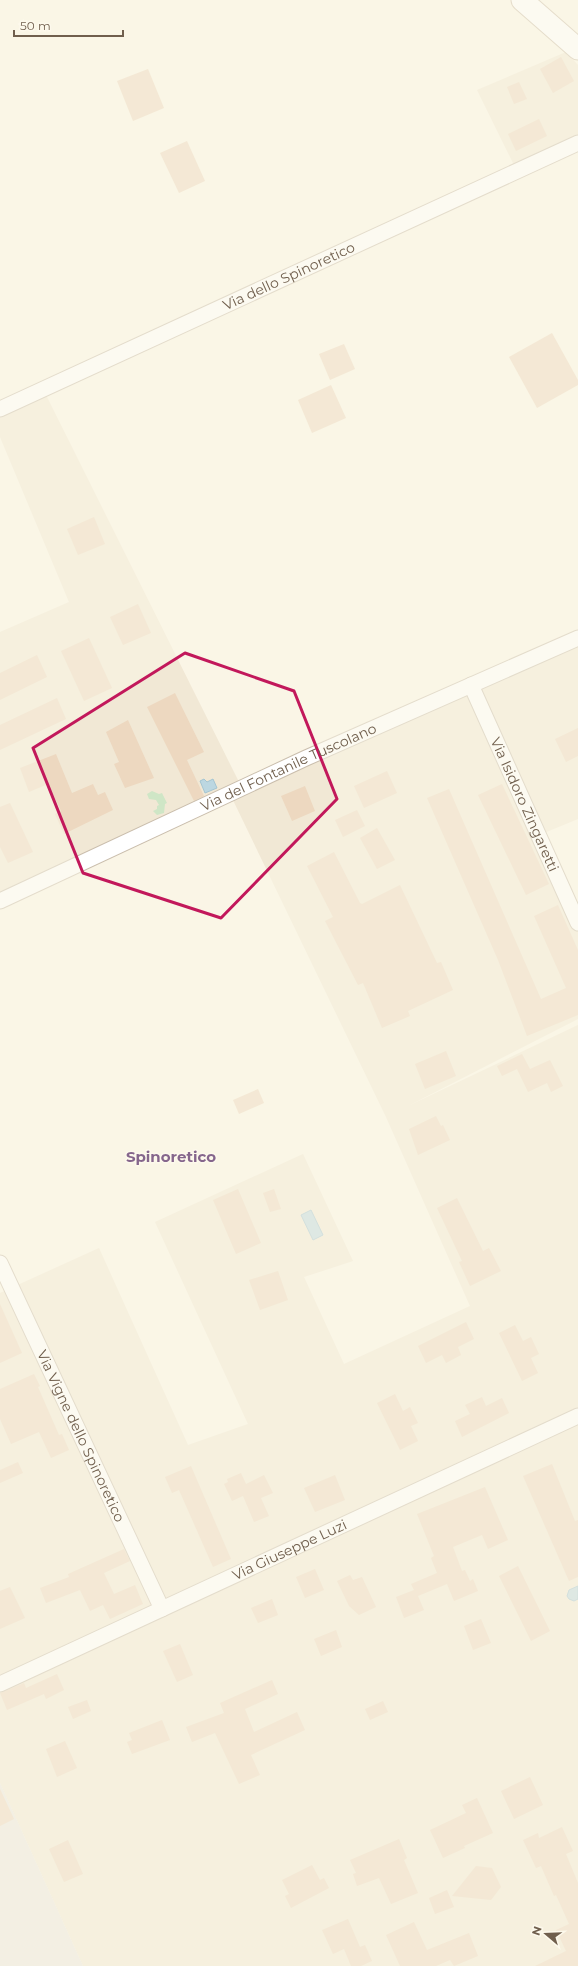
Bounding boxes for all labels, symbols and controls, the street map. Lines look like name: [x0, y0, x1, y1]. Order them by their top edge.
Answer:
scale bar: [14, 12, 123, 38]
text: 50 m: [20, 18, 51, 33]
street label: Via dello Spinoretico: [220, 238, 358, 314]
street label: Via del Fontanile Tuscolano: [198, 719, 379, 815]
street label: Via Isidoro Zingaretti: [487, 734, 563, 874]
district label: Spinoretico: [126, 1147, 216, 1166]
street label: Via Vigne dello Spinoretico: [33, 1347, 129, 1525]
street label: Via Giuseppe Luzi: [229, 1516, 350, 1584]
north arrow: [526, 1914, 566, 1954]
text: N: [528, 1924, 545, 1937]

